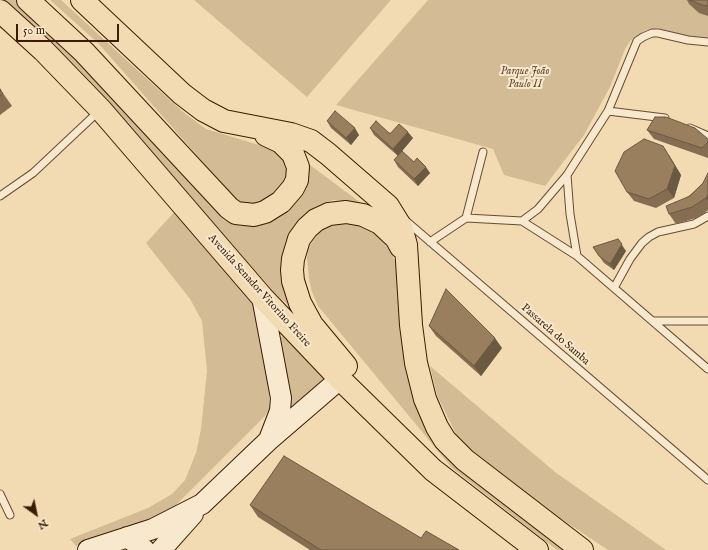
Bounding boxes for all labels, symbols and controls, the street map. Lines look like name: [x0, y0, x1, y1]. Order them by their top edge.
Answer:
scale bar: [18, 16, 121, 42]
text: 50 m: [23, 23, 45, 38]
park label: Parque João Paulo II: [501, 65, 549, 91]
street label: Avenida Senador Vitorino Freire: [205, 232, 313, 350]
street label: Passarela do Samba: [518, 302, 592, 368]
north arrow: [16, 494, 56, 534]
text: N: [35, 516, 50, 533]

